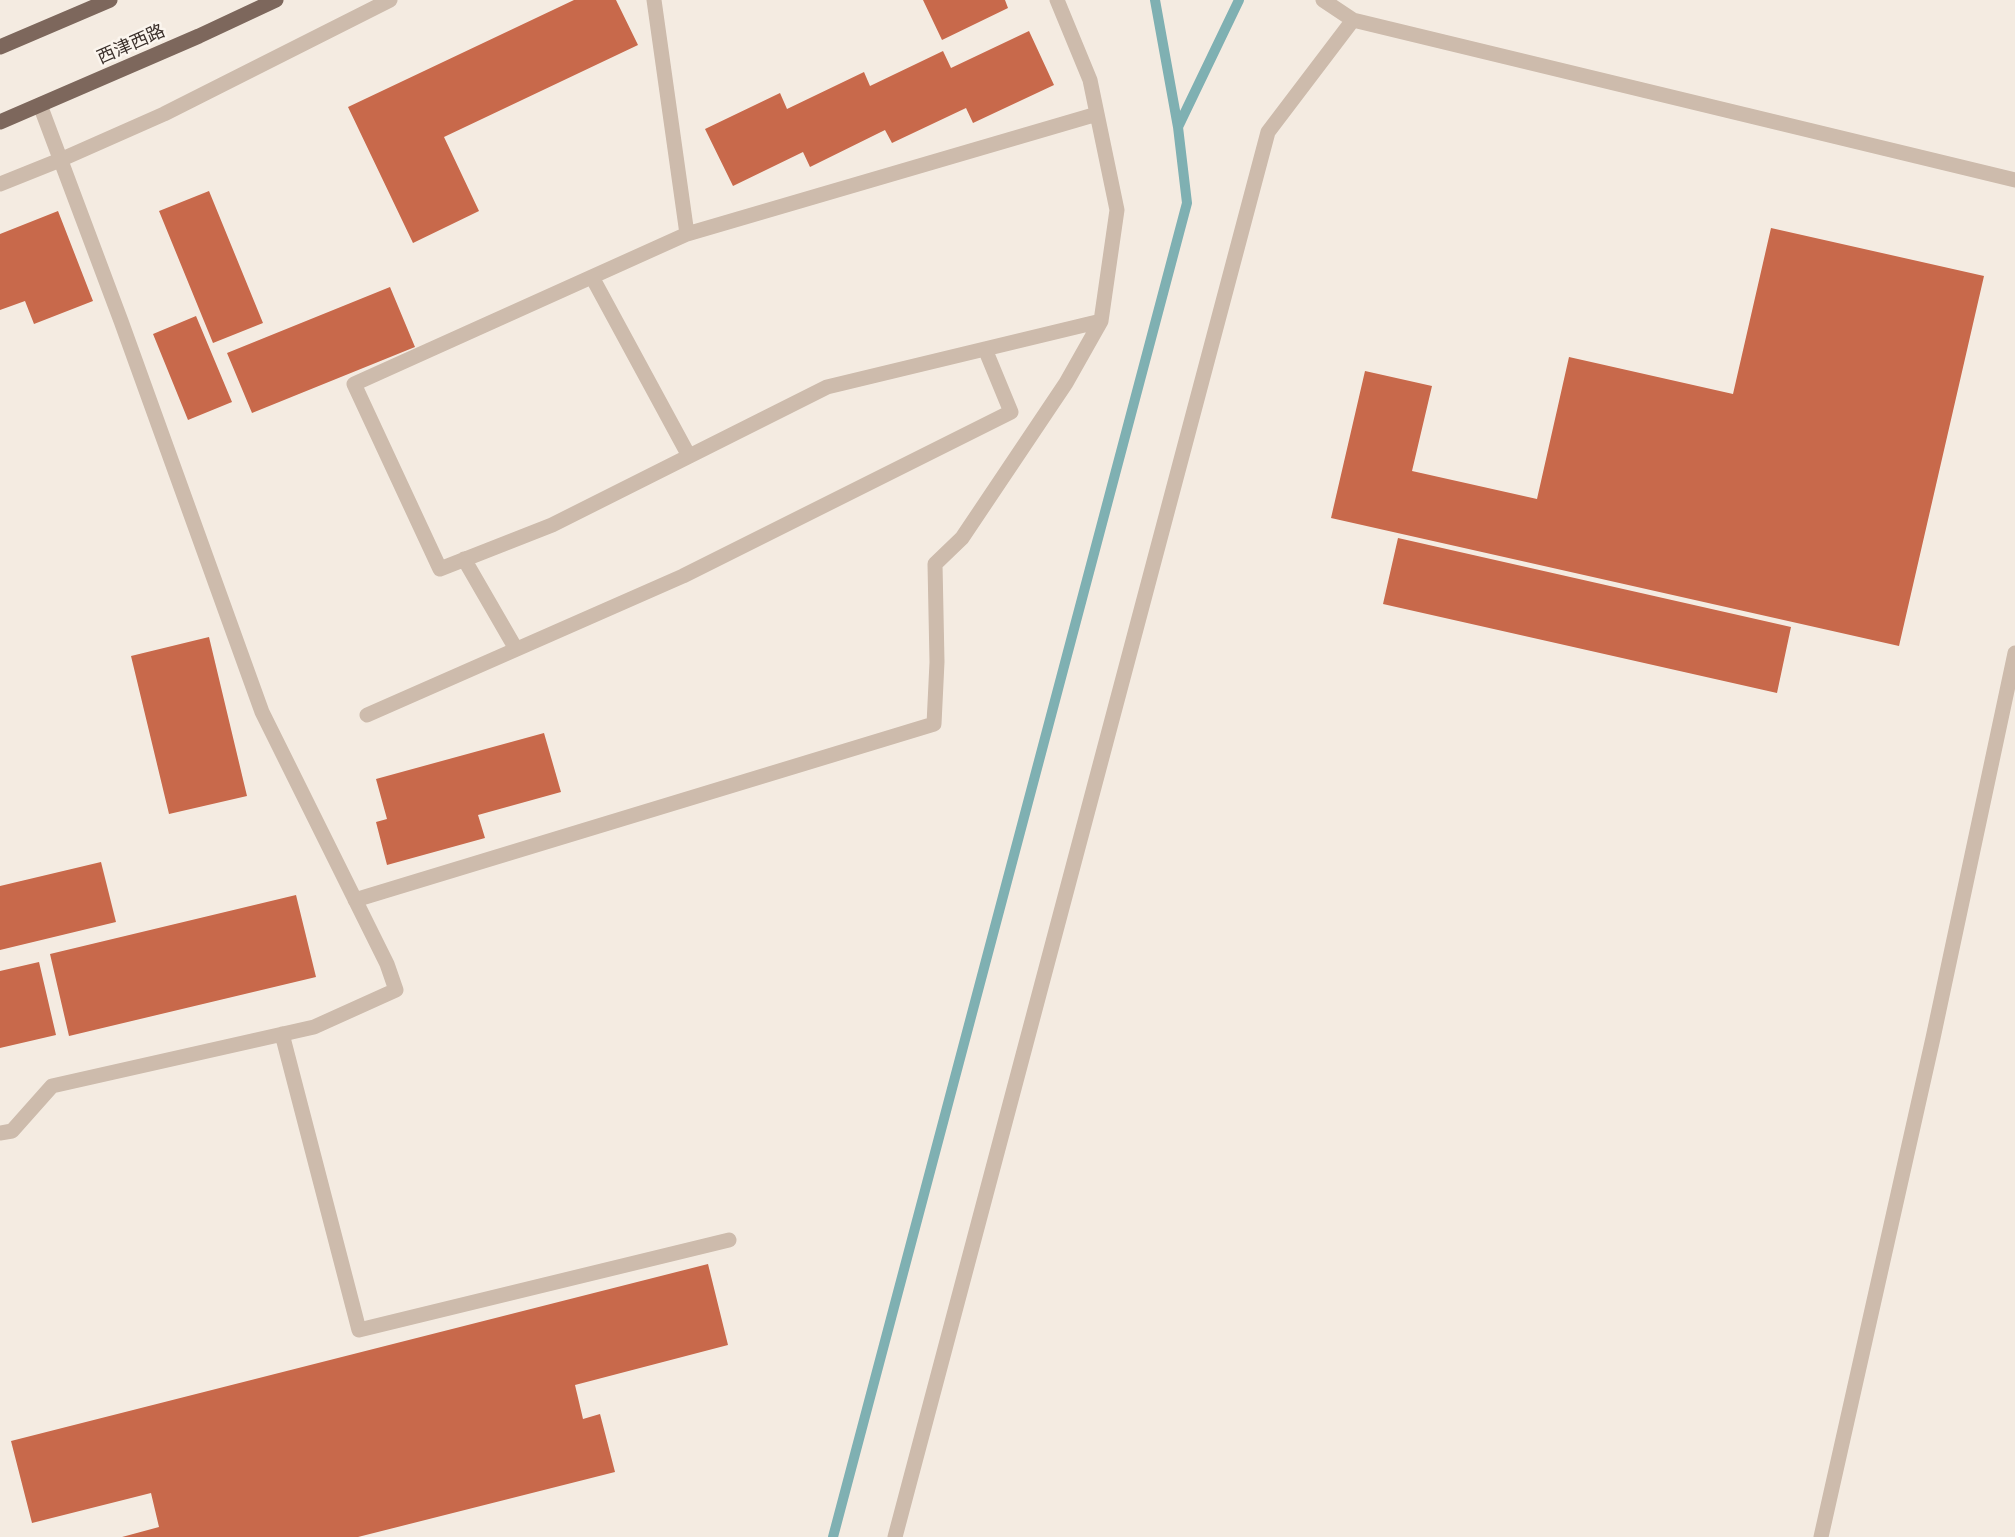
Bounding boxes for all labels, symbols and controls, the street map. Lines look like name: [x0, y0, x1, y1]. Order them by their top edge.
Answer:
street label: 西津西路: [94, 19, 168, 69]

